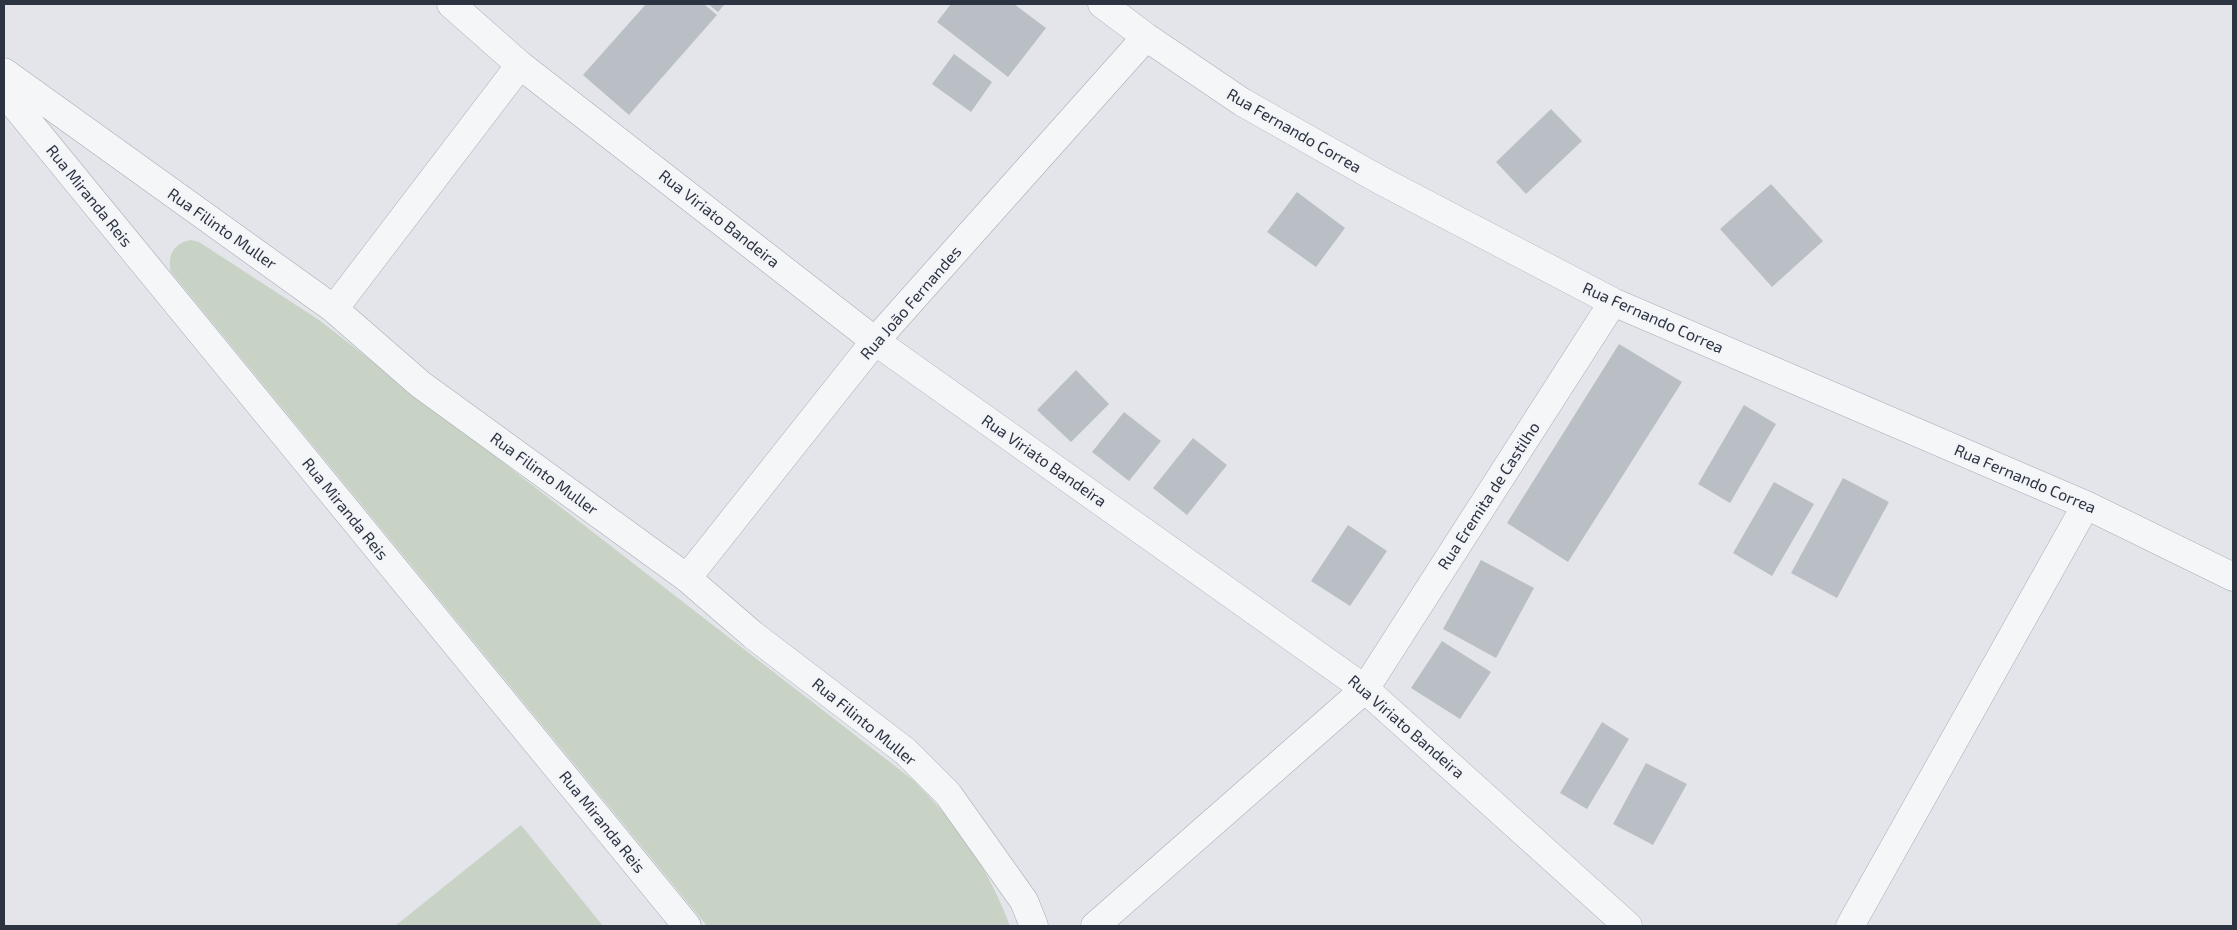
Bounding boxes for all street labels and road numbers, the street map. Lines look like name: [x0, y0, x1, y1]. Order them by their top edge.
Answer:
street label: Rua Fernando Correa: [1223, 85, 1365, 177]
street label: Rua Miranda Reis: [42, 141, 136, 251]
street label: Rua Viriato Bandeira: [655, 166, 783, 272]
street label: Rua Filinto Muller: [164, 184, 280, 274]
street label: Rua João Fernandes: [857, 242, 965, 364]
street label: Rua Fernando Correa: [1580, 278, 1726, 358]
street label: Rua Viriato Bandeira: [978, 411, 1110, 511]
street label: Rua Eremita de Castilho: [1434, 419, 1544, 573]
street label: Rua Filinto Muller: [486, 429, 602, 519]
street label: Rua Fernando Correa: [1951, 440, 2099, 518]
street label: Rua Miranda Reis: [298, 454, 392, 564]
street label: Rua Viriato Bandeira: [1344, 671, 1468, 783]
street label: Rua Filinto Muller: [808, 674, 920, 770]
street label: Rua Miranda Reis: [555, 767, 649, 877]

